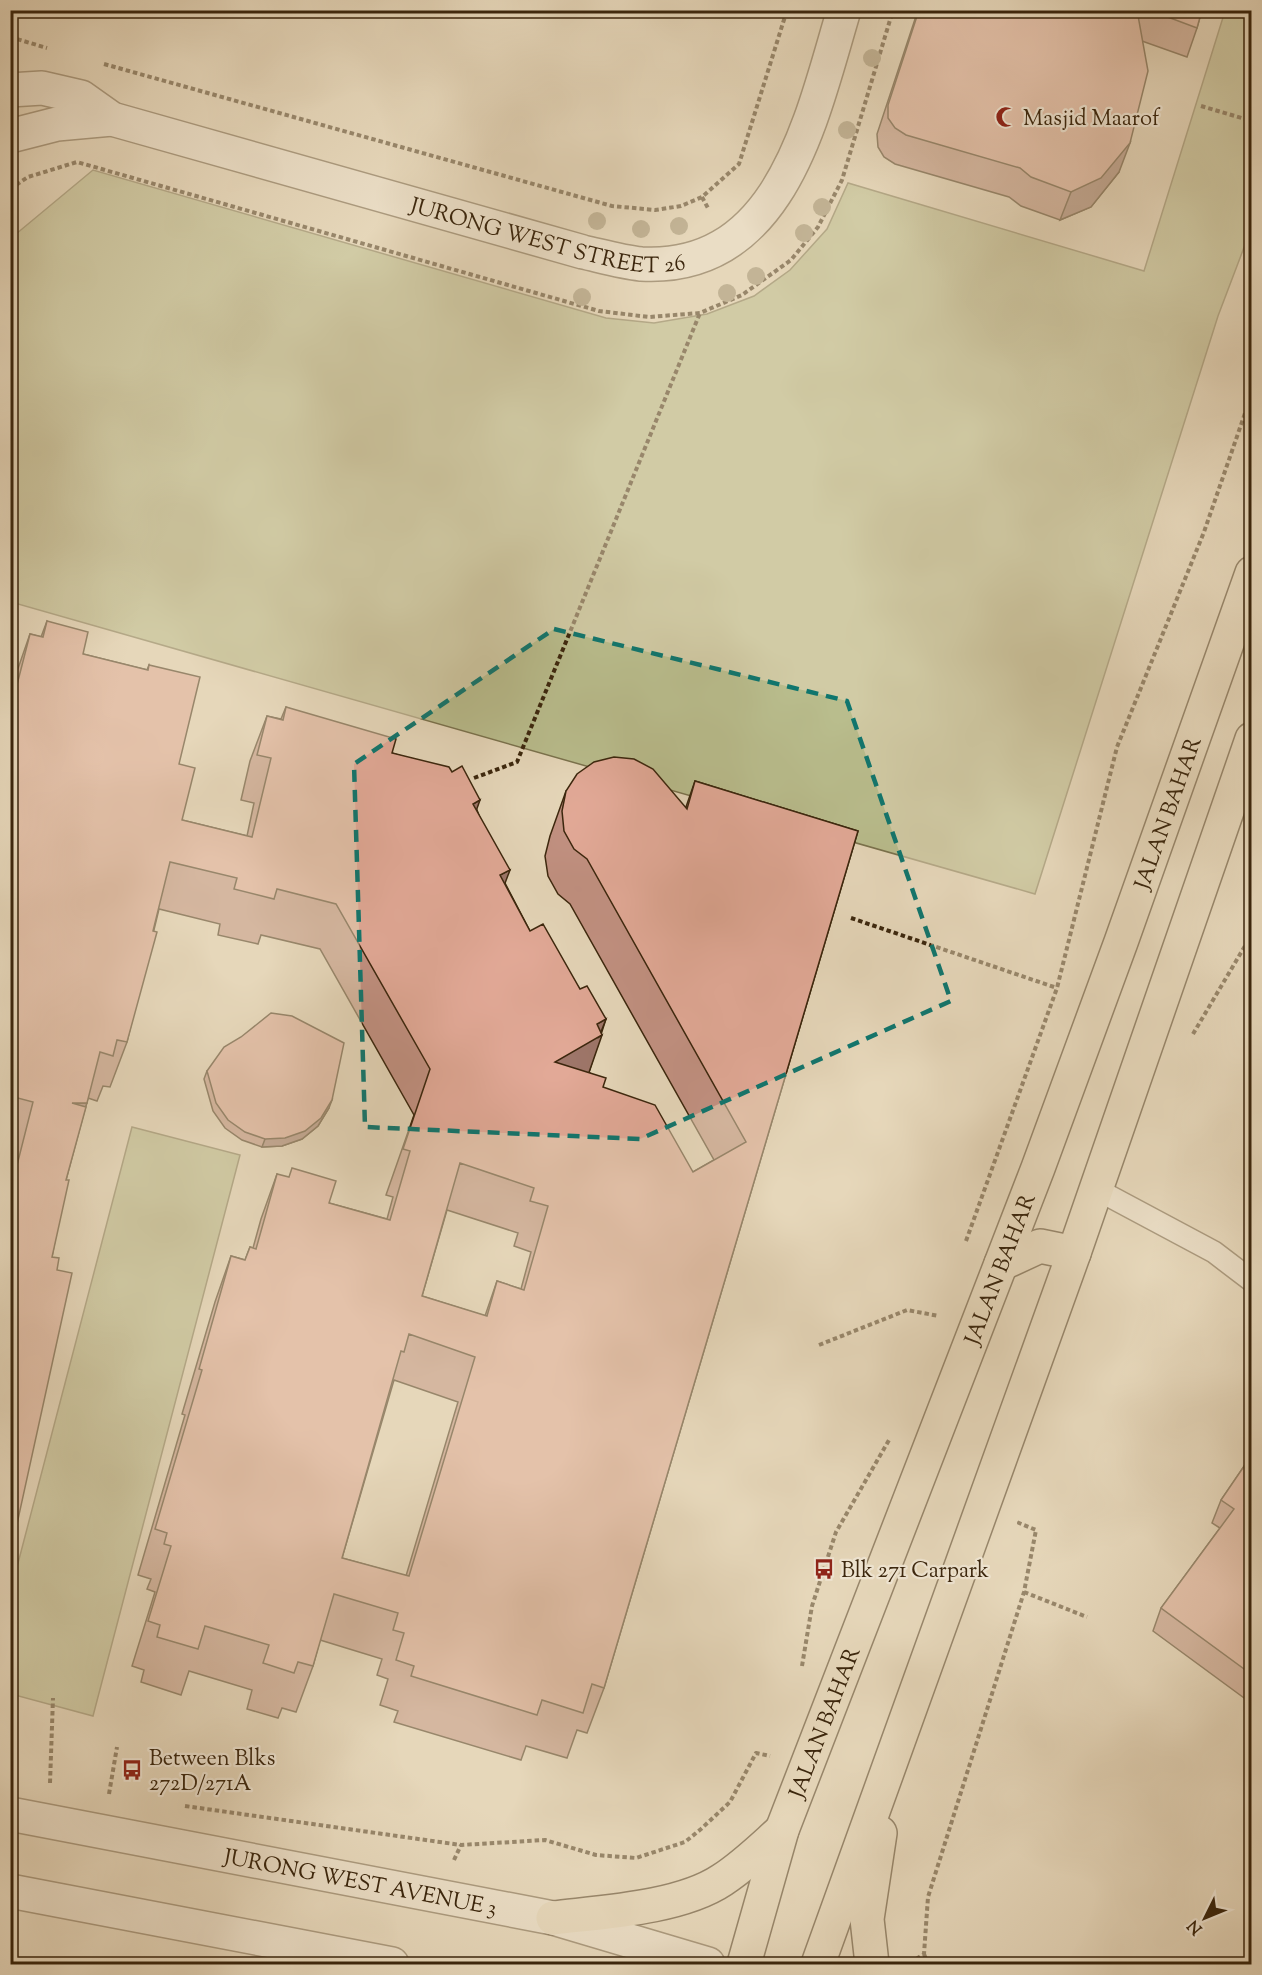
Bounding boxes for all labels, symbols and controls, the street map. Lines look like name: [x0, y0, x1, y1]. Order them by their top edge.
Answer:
place label: Masjid Maarof: [1023, 104, 1161, 136]
mosque icon: Masjid Maarof: [994, 105, 1018, 129]
street label: JURONG WEST STREET 26: [405, 191, 688, 283]
street label: JALAN BAHAR: [1128, 733, 1212, 895]
street label: JALAN BAHAR: [958, 1189, 1046, 1351]
place label: Blk 271 Carpark: [841, 1556, 989, 1588]
bus stop icon: Blk 271 Carpark: [812, 1557, 836, 1581]
street label: JALAN BAHAR: [782, 1643, 870, 1804]
place label: Between Blks 272D/271A: [149, 1744, 275, 1801]
bus stop icon: Between Blks 272D/271A: [120, 1758, 144, 1782]
street label: JURONG WEST AVENUE 3: [220, 1842, 499, 1926]
north arrow: [1175, 1888, 1235, 1948]
text: N: [1183, 1914, 1209, 1939]

